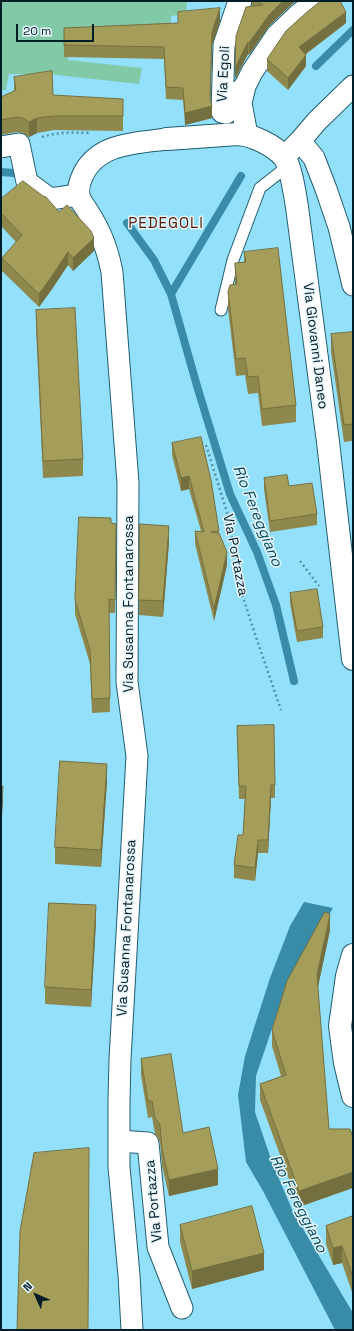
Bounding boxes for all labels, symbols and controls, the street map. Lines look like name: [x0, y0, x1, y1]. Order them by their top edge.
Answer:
scale bar: [18, 16, 96, 42]
text: 20 m: [23, 23, 51, 39]
street label: Via Egoli: [214, 46, 234, 102]
district label: PEDEGOLI: [128, 215, 204, 233]
street label: Via Giovanni Daneo: [299, 282, 331, 410]
water label: Rio Fereggiano: [229, 463, 285, 569]
street label: Via Portazza: [219, 513, 251, 597]
street label: Via Susanna Fontanarossa: [121, 515, 137, 693]
street label: Via Susanna Fontanarossa: [114, 839, 140, 1017]
water label: Rio Fereggiano: [266, 1152, 330, 1256]
street label: Via Portazza: [142, 1159, 166, 1243]
north arrow: [16, 1275, 56, 1315]
text: N: [20, 1279, 35, 1294]

